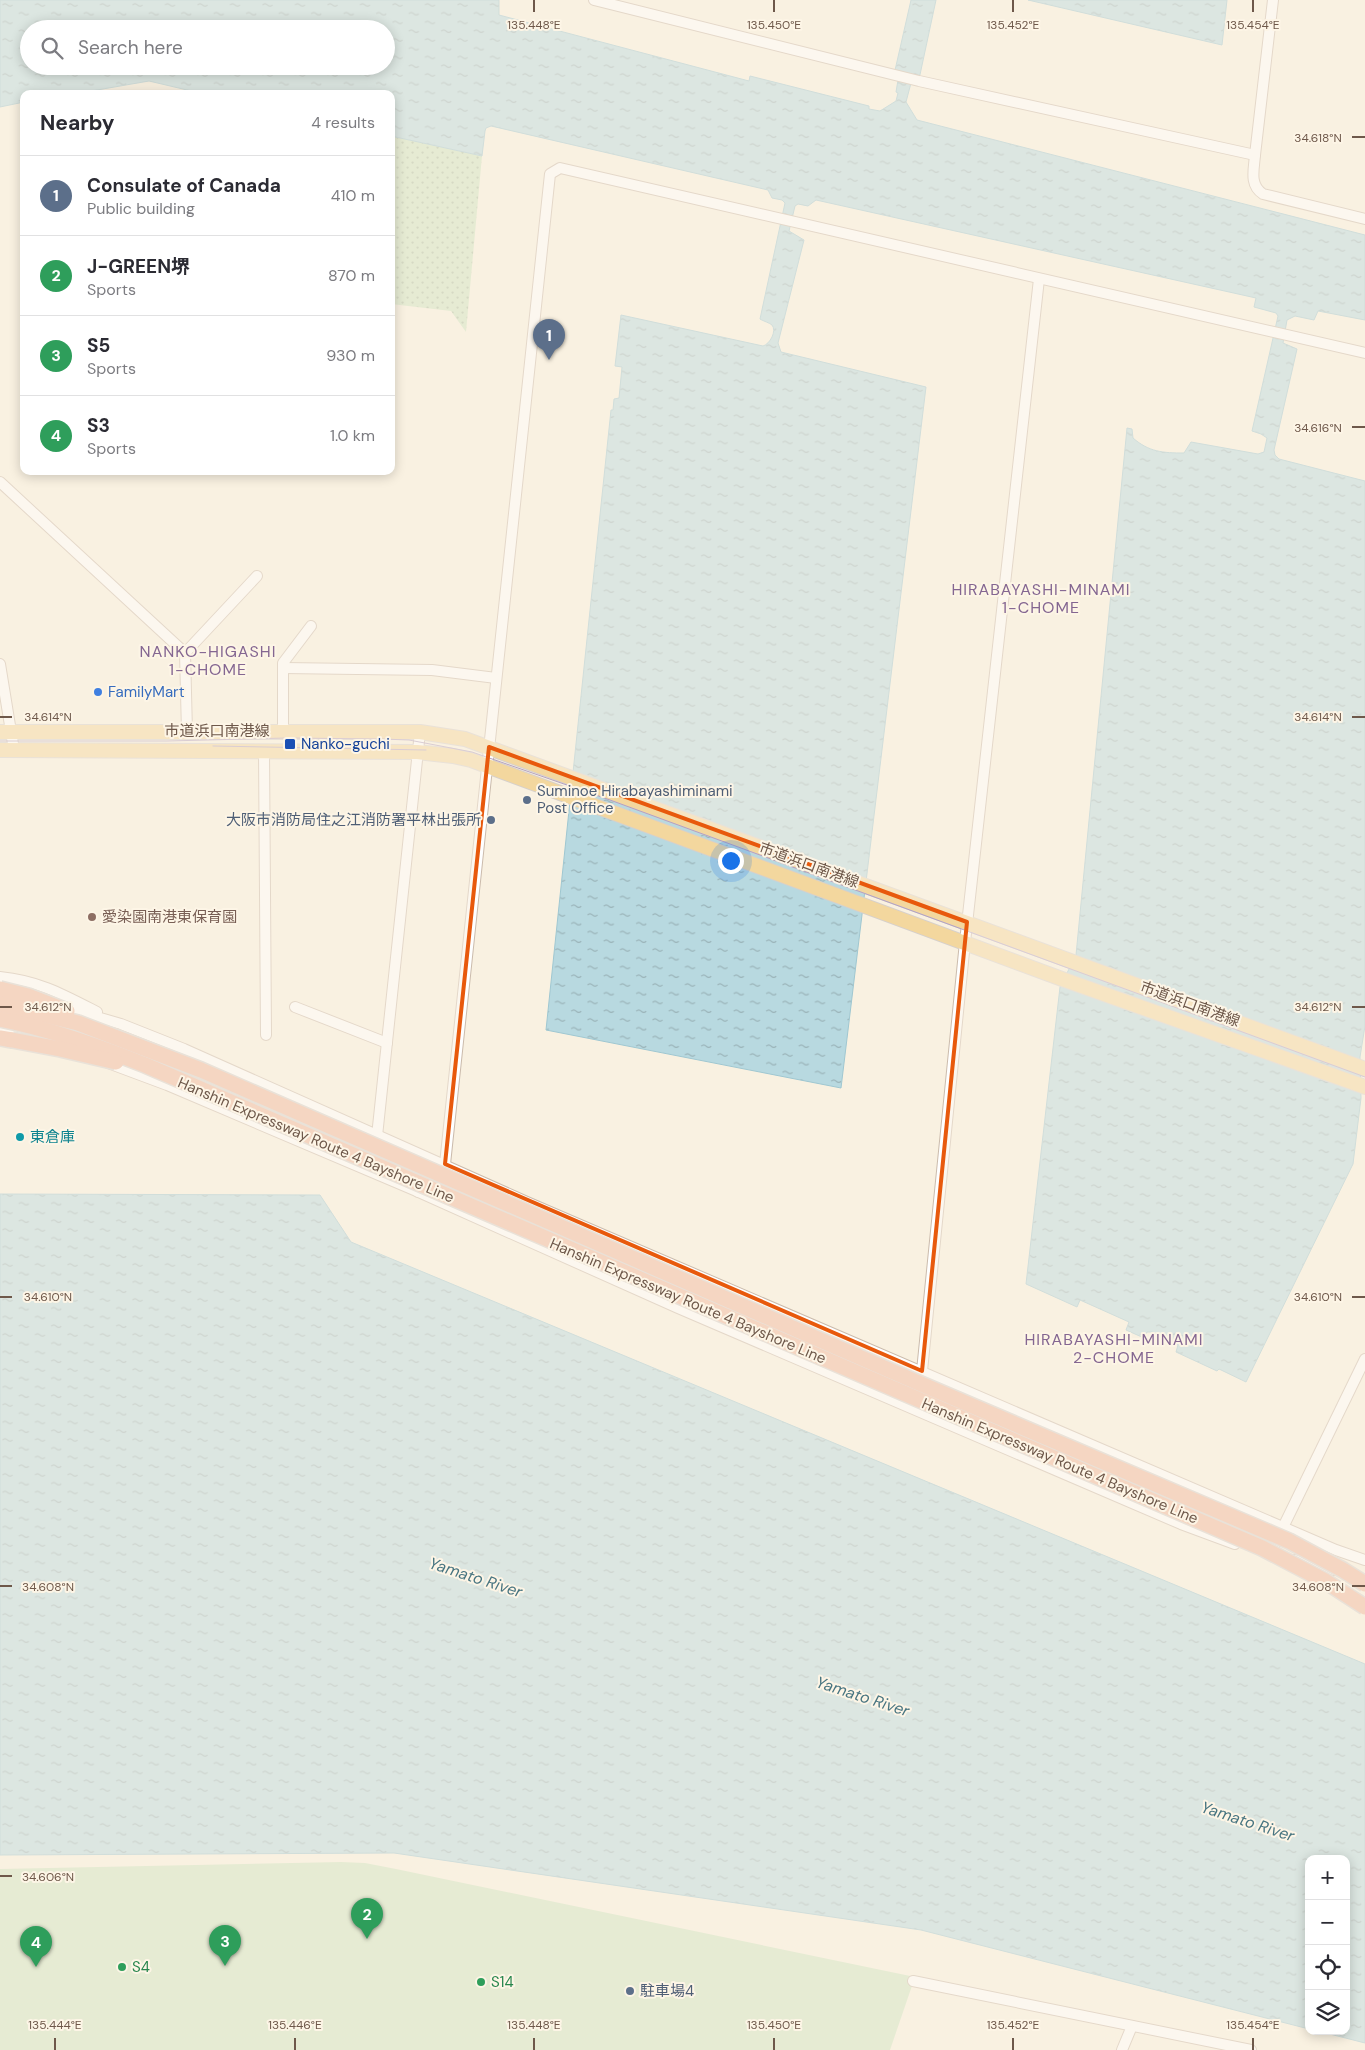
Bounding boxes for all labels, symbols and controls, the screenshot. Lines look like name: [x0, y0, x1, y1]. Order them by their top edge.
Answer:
text: 135.448°E: [507, 17, 561, 33]
text: 135.450°E: [747, 17, 801, 33]
text: 135.452°E: [987, 17, 1040, 33]
text: 135.454°E: [1226, 17, 1280, 33]
search box: [20, 20, 395, 75]
icon: search: [38, 34, 66, 62]
text: Search here: [78, 35, 183, 60]
text: Nearby: [40, 109, 114, 137]
text: 4 results: [311, 112, 375, 133]
text: 34.618°N: [1294, 130, 1342, 146]
text: Consulate of Canada: [87, 173, 281, 198]
text: 1: [53, 185, 59, 206]
text: 410 m: [331, 185, 375, 206]
text: Public building: [87, 198, 195, 219]
text: J-GREEN堺: [87, 254, 190, 279]
text: 2: [51, 265, 61, 286]
text: 870 m: [328, 265, 375, 286]
text: Sports: [87, 279, 136, 300]
pin: 1: [533, 319, 565, 360]
text: S5: [87, 333, 110, 358]
text: 3: [51, 345, 61, 366]
text: 930 m: [326, 345, 375, 366]
text: Sports: [87, 358, 136, 379]
text: S3: [87, 413, 110, 438]
text: 34.616°N: [1294, 420, 1342, 436]
text: 4: [51, 425, 61, 446]
text: 1.0 km: [330, 425, 375, 446]
text: Sports: [87, 438, 136, 459]
district label: HIRABAYASHI-MINAMI 1-CHOME: [951, 579, 1131, 618]
district label: NANKO-HIGASHI 1-CHOME: [140, 641, 276, 680]
place label: FamilyMart: [108, 682, 185, 702]
marker: FamilyMart: [92, 686, 104, 698]
text: 34.614°N: [24, 709, 72, 725]
text: 34.614°N: [1294, 709, 1342, 725]
street label: 市道浜口南港線: [164, 721, 270, 741]
place label: Nanko-guchi: [301, 734, 390, 754]
marker: Nanko-guchi: [283, 737, 297, 751]
place label: Suminoe Hirabayashiminami Post Office: [537, 781, 733, 818]
marker: Suminoe Hirabayashiminami Post Office: [521, 794, 533, 806]
place label: 大阪市消防局住之江消防署平林出張所: [226, 810, 481, 830]
marker: 大阪市消防局住之江消防署平林出張所: [485, 814, 497, 826]
street label: 市道浜口南港線: [756, 838, 862, 892]
your location: [718, 848, 744, 874]
place label: 愛染園南港東保育園: [102, 907, 237, 927]
marker: 愛染園南港東保育園: [86, 911, 98, 923]
street label: 市道浜口南港線: [1137, 977, 1243, 1031]
text: 34.612°N: [25, 999, 72, 1015]
text: 34.612°N: [1295, 999, 1342, 1015]
street label: Hanshin Expressway Route 4 Bayshore Line: [175, 1073, 457, 1207]
place label: 東倉庫: [30, 1127, 75, 1147]
marker: 東倉庫: [14, 1131, 26, 1143]
street label: Hanshin Expressway Route 4 Bayshore Line: [547, 1234, 829, 1368]
text: 34.610°N: [24, 1289, 72, 1305]
text: 34.610°N: [1294, 1289, 1342, 1305]
district label: HIRABAYASHI-MINAMI 2-CHOME: [1024, 1329, 1204, 1368]
street label: Hanshin Expressway Route 4 Bayshore Line: [919, 1394, 1201, 1528]
water label: Yamato River: [426, 1553, 526, 1603]
text: 34.608°N: [22, 1579, 74, 1595]
text: 34.608°N: [1292, 1579, 1344, 1595]
water label: Yamato River: [813, 1672, 913, 1722]
water label: Yamato River: [1198, 1797, 1298, 1847]
map controls: [1305, 1855, 1350, 2035]
button: +: [1305, 1855, 1350, 1900]
text: 34.606°N: [22, 1869, 74, 1885]
pin: 2: [351, 1898, 383, 1939]
button: −: [1305, 1900, 1350, 1945]
pin: 3: [209, 1925, 241, 1966]
pin: 4: [20, 1926, 52, 1967]
button: locate: [1305, 1945, 1350, 1990]
place label: S4: [132, 1957, 150, 1977]
marker: S4: [116, 1961, 128, 1973]
place label: S14: [491, 1972, 514, 1992]
marker: S14: [475, 1976, 487, 1988]
place label: 駐車場4: [640, 1981, 694, 2001]
marker: 駐車場4: [624, 1985, 636, 1997]
button: layers: [1305, 1990, 1350, 2035]
text: 135.444°E: [28, 2017, 82, 2033]
text: 135.446°E: [268, 2017, 322, 2033]
text: 135.448°E: [507, 2017, 561, 2033]
text: 135.450°E: [747, 2017, 801, 2033]
text: 135.452°E: [987, 2017, 1040, 2033]
text: 135.454°E: [1226, 2017, 1280, 2033]

